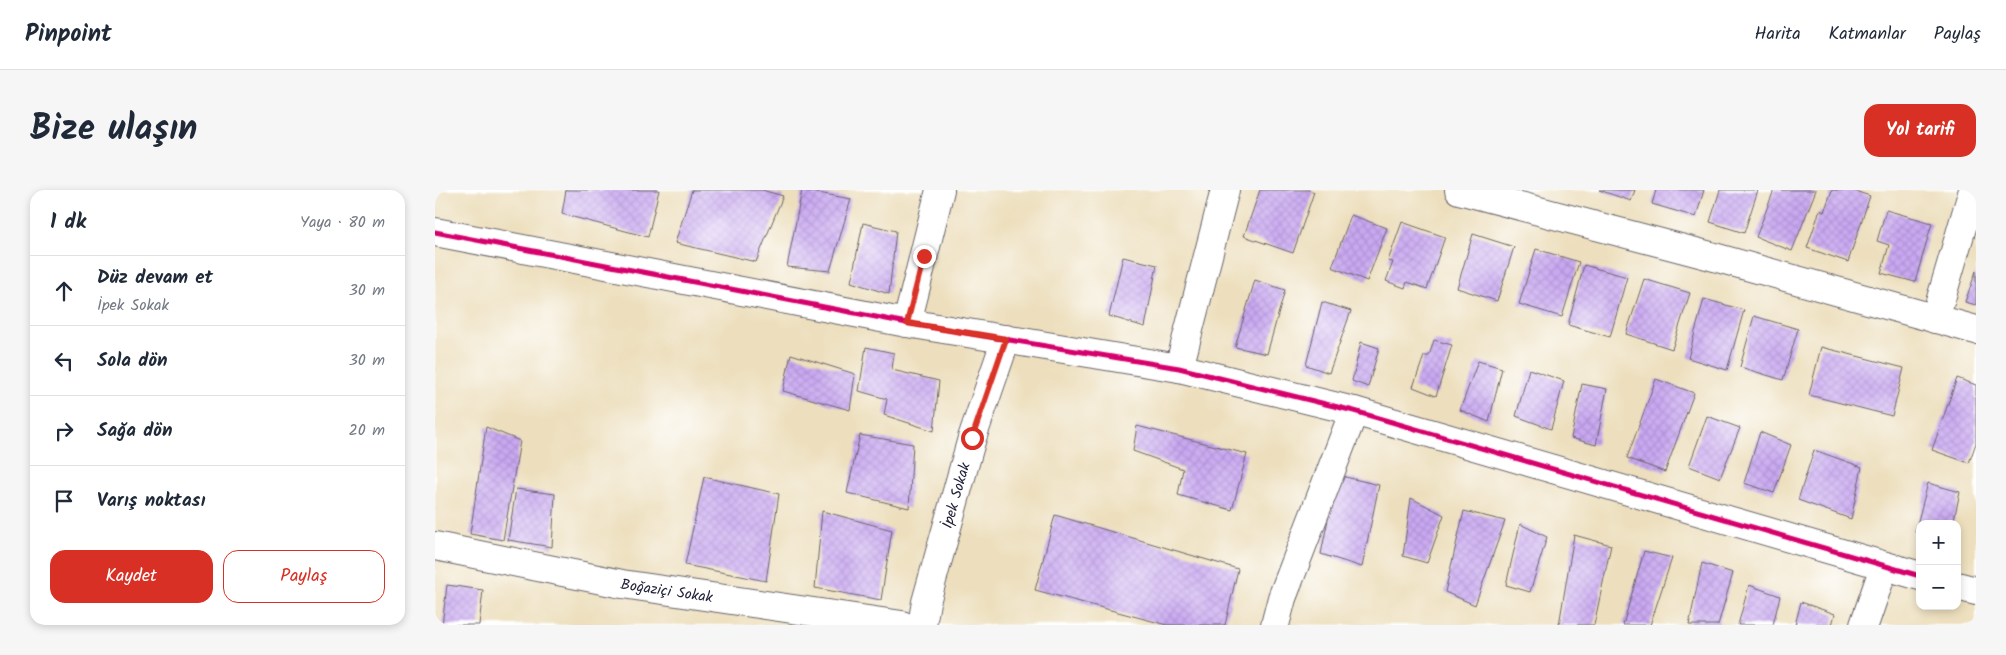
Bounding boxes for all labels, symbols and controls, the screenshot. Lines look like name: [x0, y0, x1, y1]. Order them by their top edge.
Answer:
text: Pinpoint: [25, 15, 112, 54]
text: Harita: [1754, 20, 1801, 49]
text: Katmanlar: [1829, 20, 1906, 49]
text: Paylaş: [1934, 20, 1981, 49]
text: Bize ulaşın: [30, 102, 197, 158]
button: Yol tarifi: [1864, 104, 1976, 157]
text: 1 dk: [50, 206, 86, 239]
text: Yaya · 80 m: [300, 210, 385, 235]
route end: [913, 245, 936, 268]
text: Düz devam et: [97, 263, 213, 293]
icon: ahead: [50, 277, 78, 305]
text: 30 m: [349, 278, 385, 303]
text: İpek Sokak: [97, 293, 169, 318]
text: Sola dön: [97, 346, 168, 376]
icon: left: [50, 347, 78, 375]
text: 30 m: [349, 348, 385, 373]
text: Sağa dön: [97, 416, 173, 446]
icon: right: [50, 417, 78, 445]
text: 20 m: [349, 418, 385, 443]
route start: [961, 427, 984, 450]
street label: İpek Sokak: [936, 459, 978, 531]
text: Varış noktası: [97, 486, 205, 516]
icon: arrive: [50, 487, 78, 515]
map controls: [1916, 520, 1961, 610]
button: +: [1916, 520, 1961, 565]
button: Kaydet: [50, 550, 213, 603]
button: Paylaş: [223, 550, 385, 603]
button: −: [1916, 565, 1961, 610]
street label: Boğaziçi Sokak: [619, 573, 715, 610]

